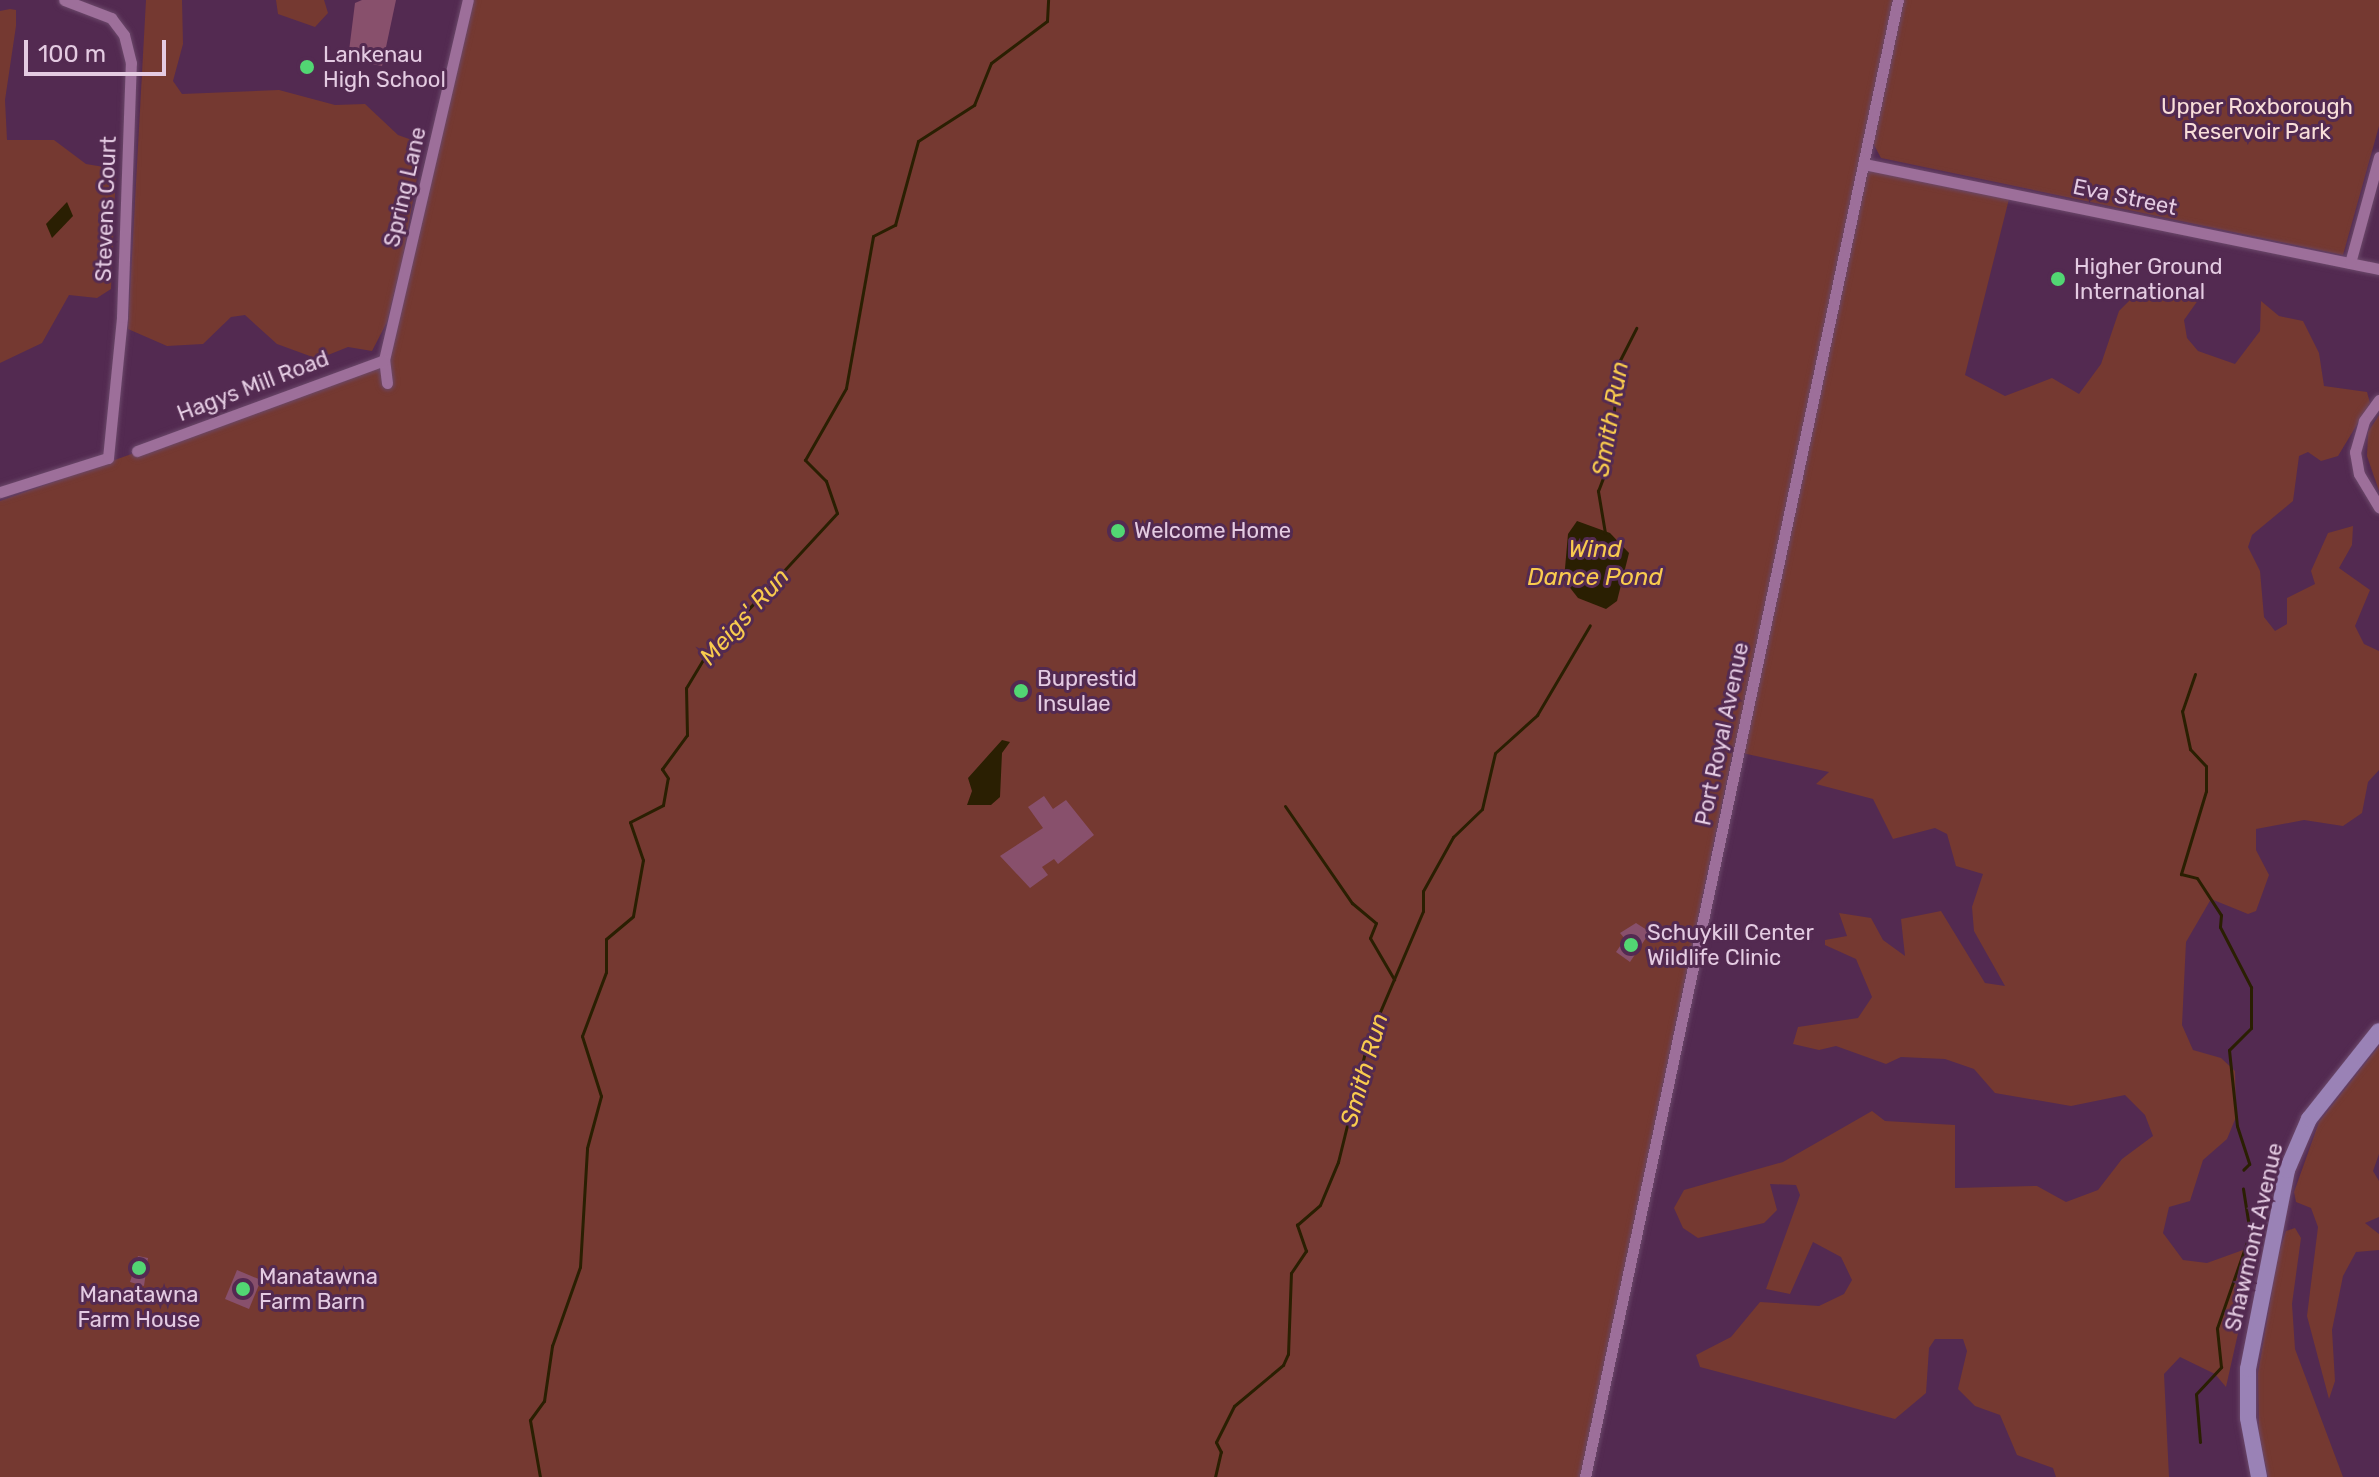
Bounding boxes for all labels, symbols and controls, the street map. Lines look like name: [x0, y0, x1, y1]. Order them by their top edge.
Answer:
scale bar: [28, 24, 170, 74]
text: 100 m: [38, 40, 106, 68]
place label: Lankenau High School: [323, 41, 446, 92]
marker: Lankenau High School: [298, 58, 316, 76]
park label: Upper Roxborough Reservoir Park: [2161, 93, 2353, 144]
street label: Spring Lane: [378, 124, 432, 250]
street label: Stevens Court: [90, 136, 122, 282]
street label: Eva Street: [2070, 173, 2180, 221]
place label: Higher Ground International: [2074, 253, 2223, 304]
marker: Higher Ground International: [2049, 270, 2067, 288]
street label: Hagys Mill Road: [173, 345, 333, 427]
water label: Smith Run: [1587, 359, 1635, 479]
place label: Welcome Home: [1134, 518, 1291, 544]
marker: Welcome Home: [1109, 522, 1127, 540]
water label: Wind Dance Pond: [1527, 536, 1663, 592]
water label: Meigs' Run: [694, 563, 796, 671]
street label: Port Royal Avenue: [1690, 640, 1754, 828]
place label: Buprestid Insulae: [1037, 665, 1137, 716]
marker: Buprestid Insulae: [1012, 682, 1030, 700]
place label: Schuykill Center Wildlife Clinic: [1647, 919, 1814, 970]
marker: Schuykill Center Wildlife Clinic: [1622, 936, 1640, 954]
water label: Smith Run: [1335, 1010, 1395, 1130]
street label: Shawmont Avenue: [2219, 1140, 2289, 1334]
marker: Manatawna Farm House: [130, 1259, 148, 1277]
place label: Manatawna Farm Barn: [259, 1263, 378, 1314]
marker: Manatawna Farm Barn: [234, 1280, 252, 1298]
place label: Manatawna Farm House: [78, 1281, 200, 1332]

